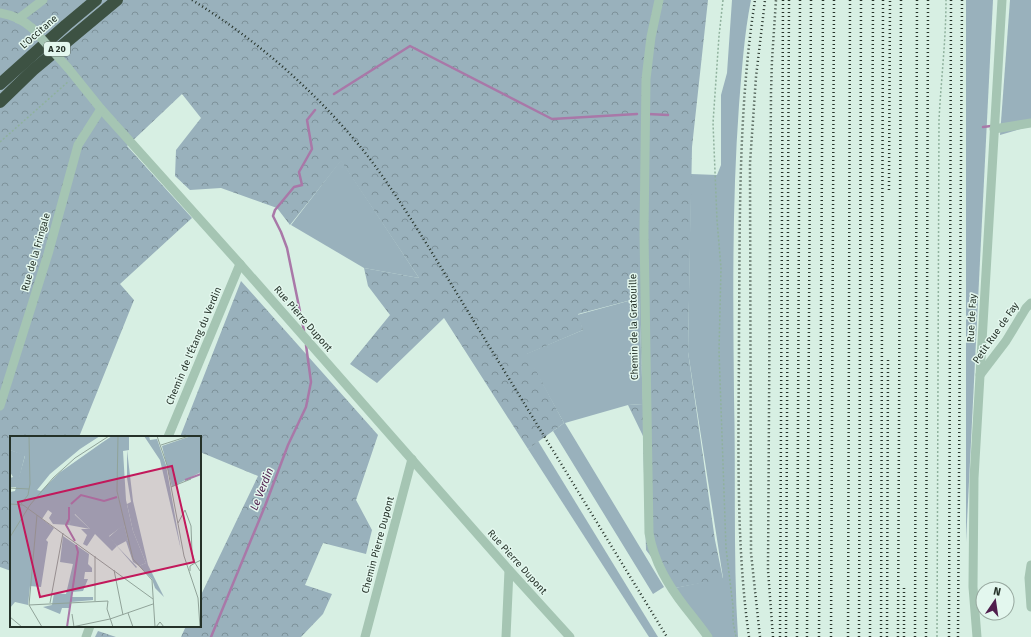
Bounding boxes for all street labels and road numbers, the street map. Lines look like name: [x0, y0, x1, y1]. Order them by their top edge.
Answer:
street label: L'Occitane: [18, 13, 60, 51]
road number: A 20: [44, 42, 70, 56]
street label: Rue de la Fringale: [19, 212, 53, 292]
street label: Chemin de la Gratouille: [627, 274, 641, 380]
street label: Chemin de l'Étang du Verdin: [162, 284, 224, 407]
street label: Rue Pierre Dupont: [271, 284, 335, 355]
street label: Rue de Fay: [965, 293, 979, 343]
street label: Petit Rue de Fay: [970, 300, 1022, 366]
street label: Chemin Pierre Dupont: [359, 495, 397, 595]
street label: Rue Pierre Dupont: [485, 527, 550, 597]

